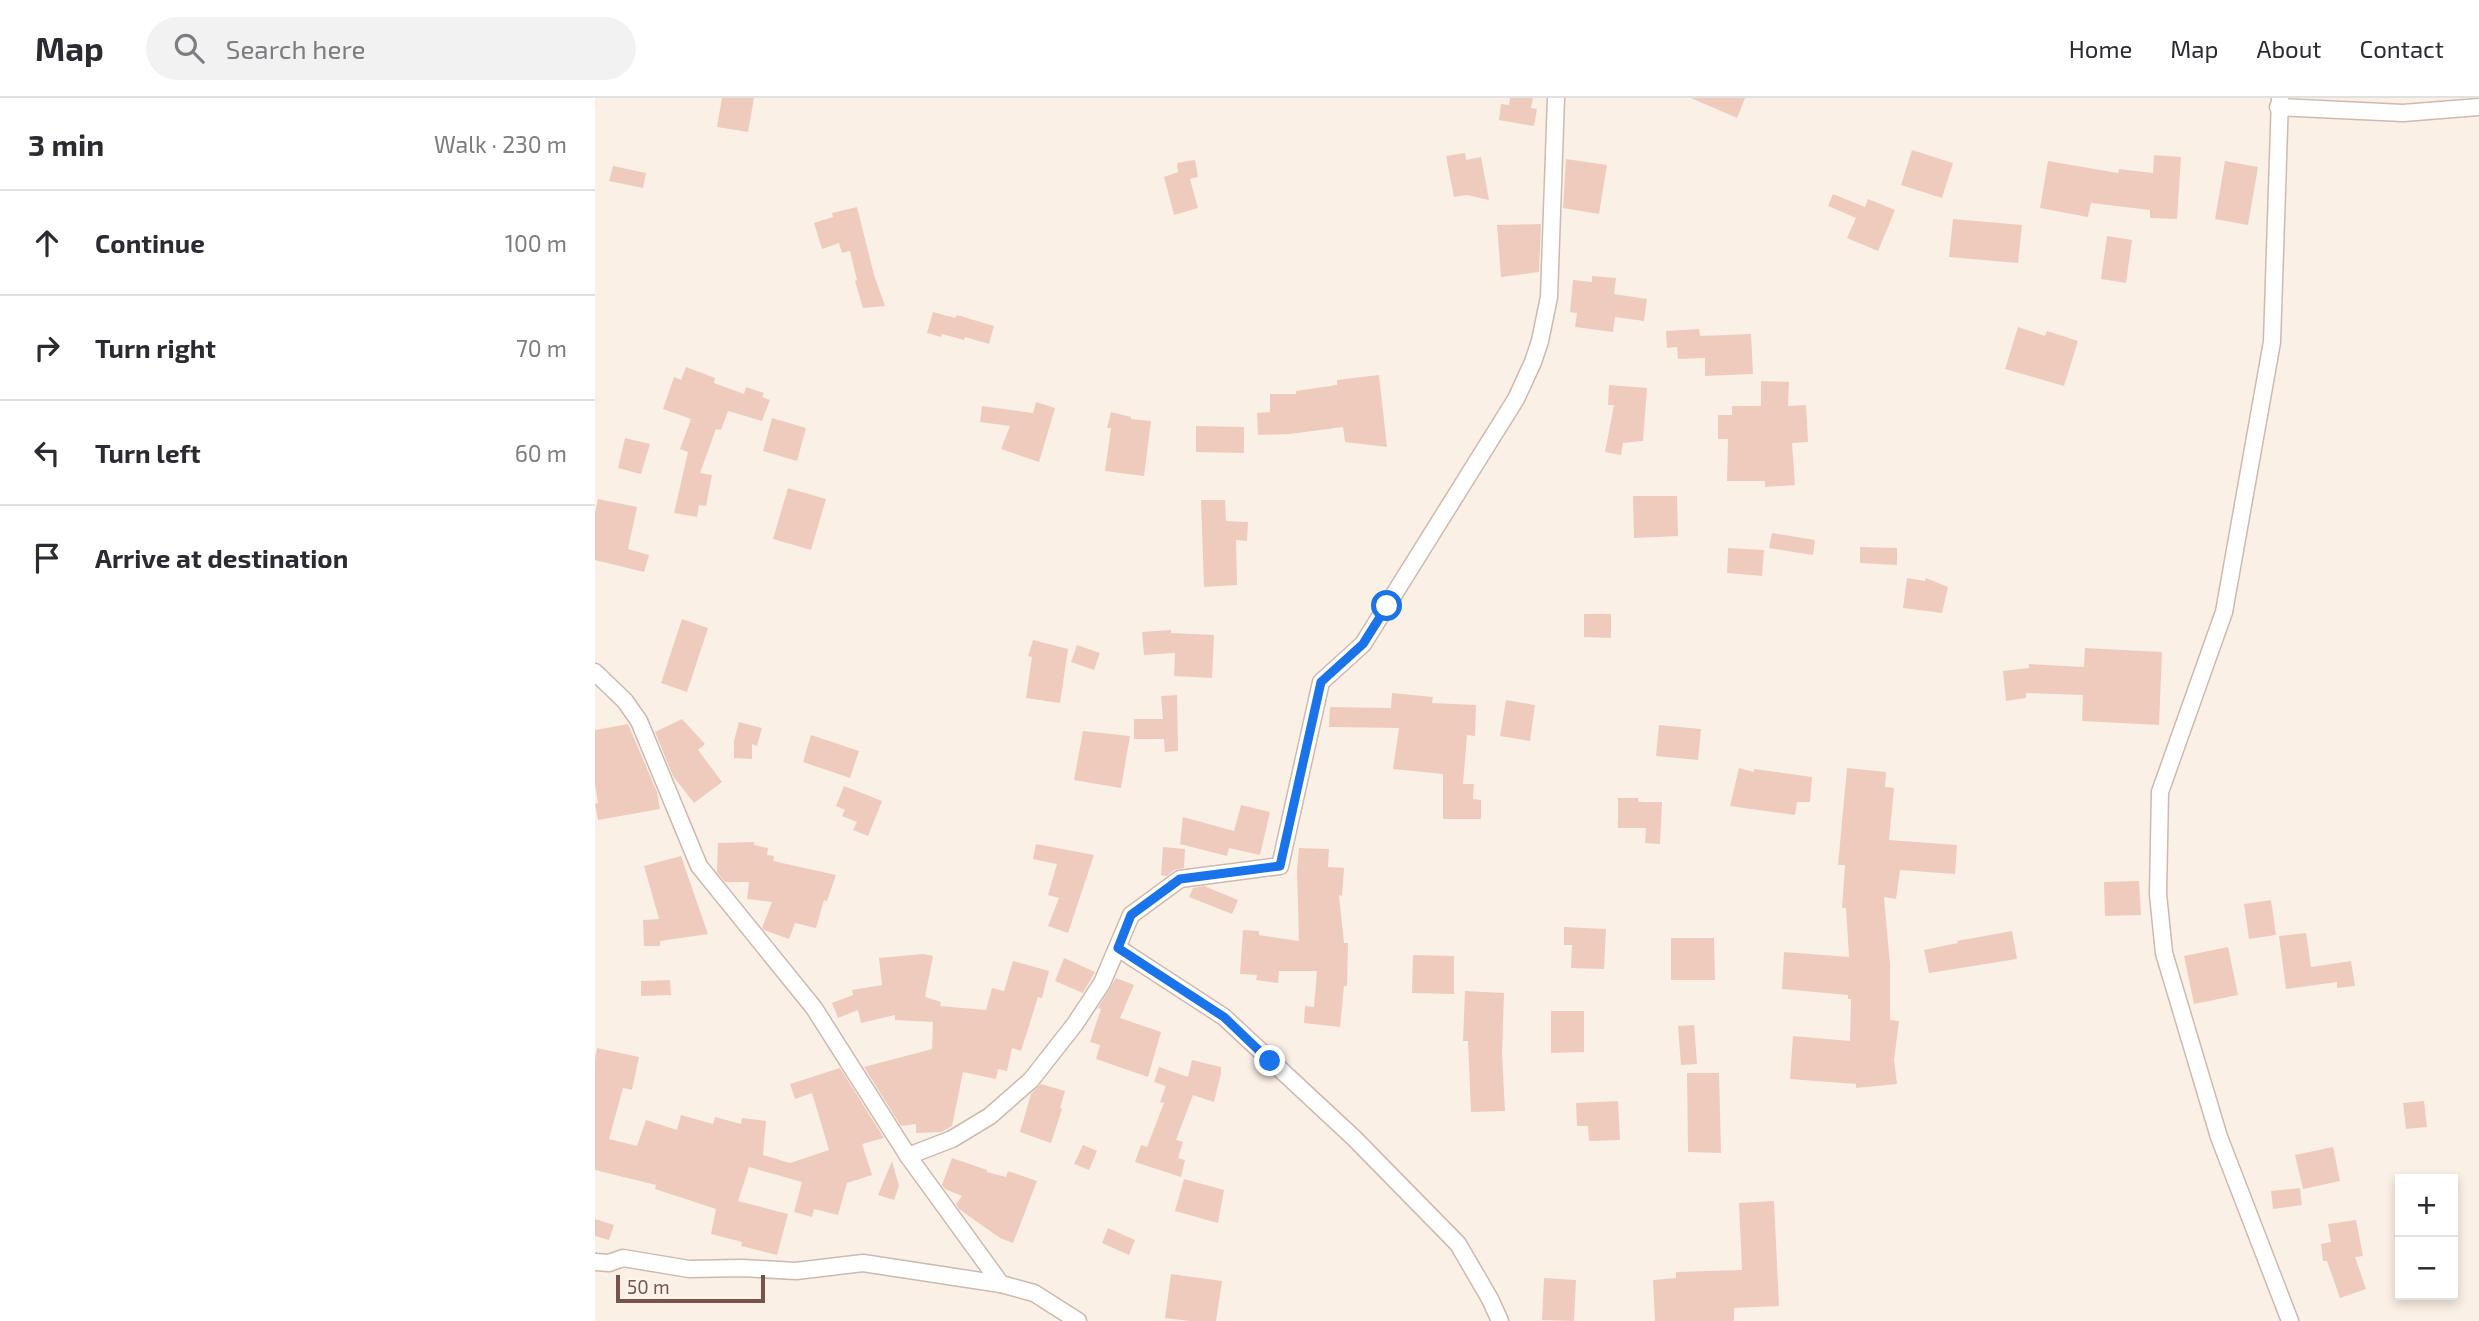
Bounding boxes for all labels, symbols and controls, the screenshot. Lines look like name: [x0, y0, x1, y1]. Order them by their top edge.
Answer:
search box: [146, 17, 636, 80]
text: Map: [35, 28, 104, 68]
icon: search: [170, 29, 208, 67]
text: Search here: [226, 33, 365, 64]
text: Home: [2069, 34, 2132, 63]
text: Map: [2170, 34, 2218, 63]
text: About: [2256, 34, 2322, 63]
text: Contact: [2360, 34, 2444, 63]
text: 3 min: [28, 126, 104, 162]
text: Walk · 230 m: [434, 130, 567, 158]
icon: ahead: [28, 224, 66, 262]
text: Continue: [95, 227, 205, 258]
text: 100 m: [505, 229, 567, 257]
icon: right: [28, 329, 66, 367]
text: Turn right: [95, 332, 216, 363]
text: 70 m: [516, 334, 567, 362]
icon: left: [28, 434, 66, 472]
text: Turn left: [95, 437, 201, 468]
text: 60 m: [515, 439, 567, 467]
icon: arrive: [28, 539, 66, 577]
text: Arrive at destination: [95, 542, 348, 573]
route start: [1371, 590, 1402, 621]
route end: [1254, 1045, 1285, 1076]
map controls: [2395, 1174, 2458, 1300]
button: +: [2395, 1174, 2458, 1237]
button: −: [2395, 1237, 2458, 1300]
scale bar: [616, 1272, 765, 1304]
text: 50 m: [627, 1275, 670, 1298]

